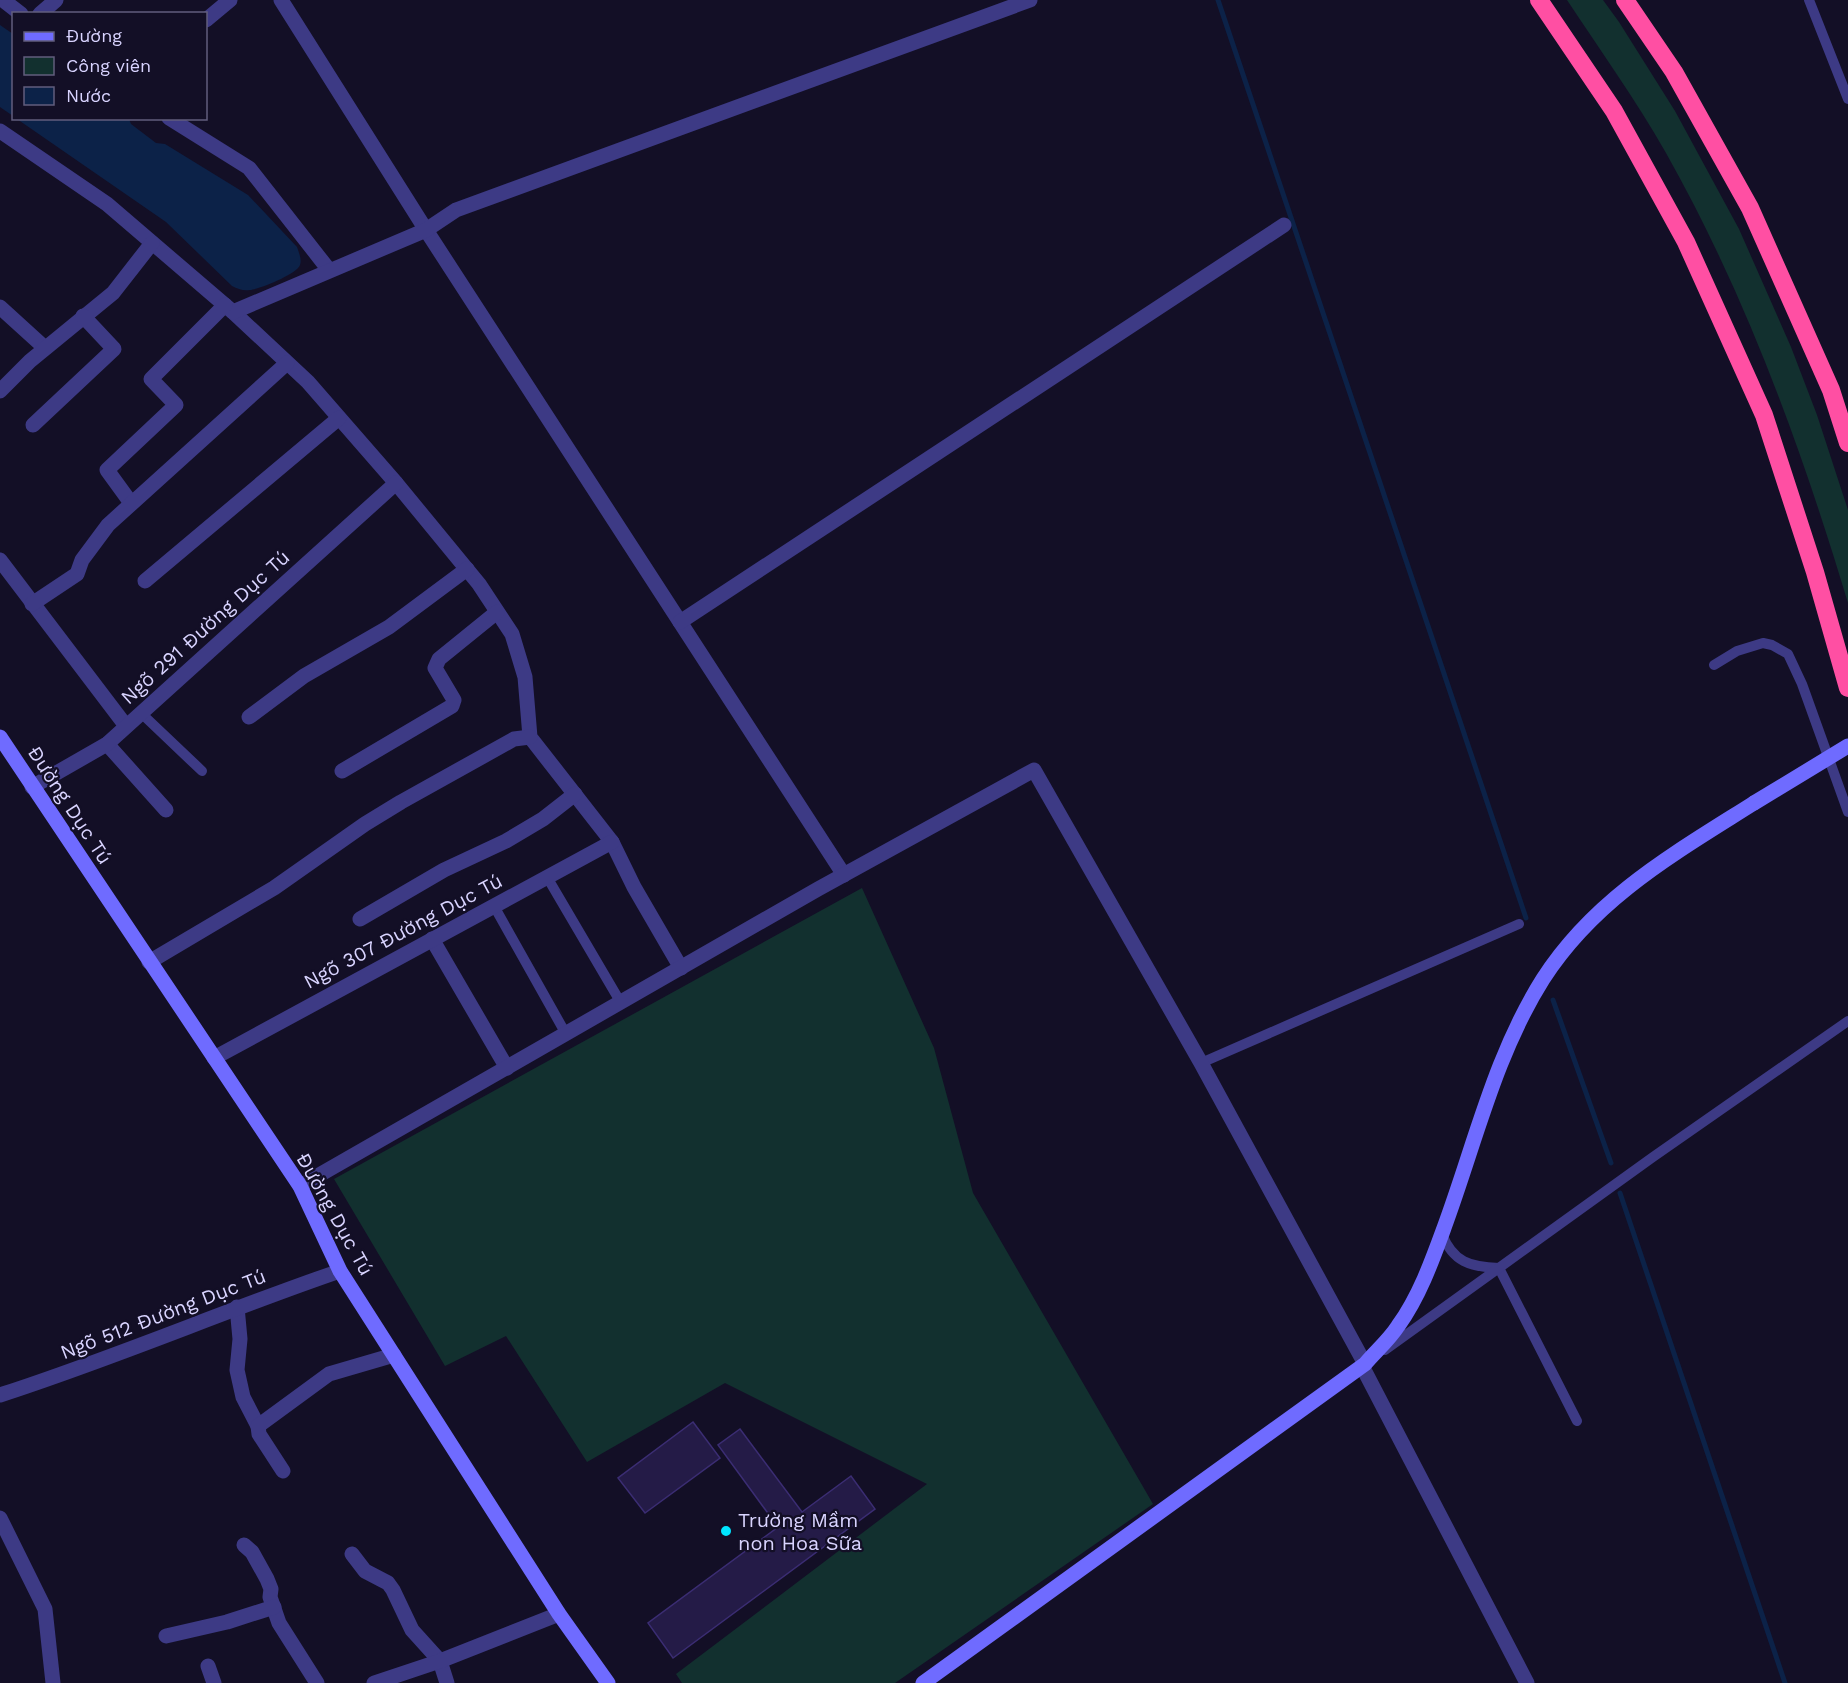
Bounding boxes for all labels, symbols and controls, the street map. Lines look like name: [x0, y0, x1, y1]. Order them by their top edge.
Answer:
legend: [12, 12, 207, 120]
text: Đường: [66, 25, 122, 46]
text: Công viên: [66, 55, 151, 76]
text: Nước: [66, 85, 111, 106]
street label: Ngõ 291 Đường Dục Tú: [116, 545, 294, 709]
street label: Đường Dục Tú: [23, 741, 117, 869]
street label: Ngõ 307 Đường Dục Tú: [300, 868, 506, 994]
street label: Đường Dục Tú: [291, 1149, 379, 1279]
street label: Ngõ 512 Đường Dục Tú: [57, 1264, 269, 1364]
place label: Trường Mầm non Hoa Sữa: [738, 1508, 862, 1555]
marker: Trường Mầm non Hoa Sữa: [719, 1524, 733, 1538]

